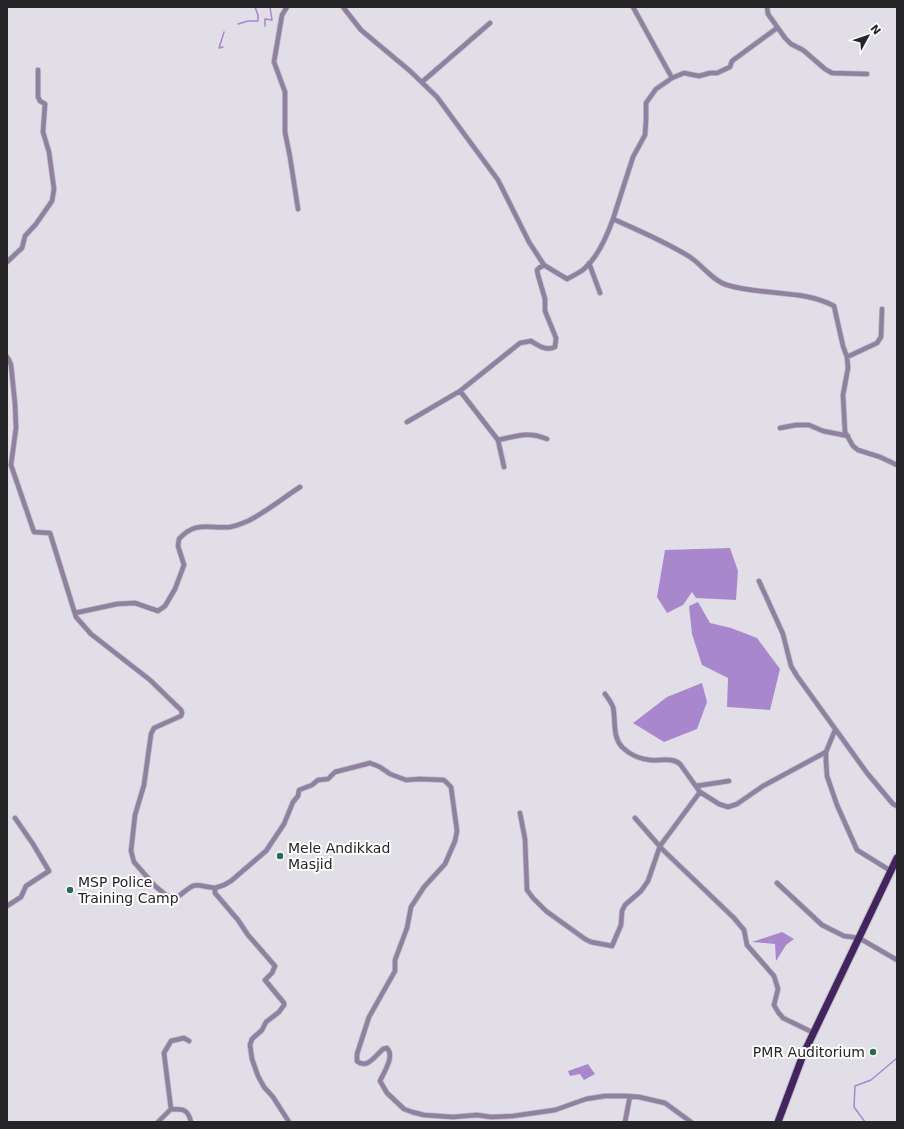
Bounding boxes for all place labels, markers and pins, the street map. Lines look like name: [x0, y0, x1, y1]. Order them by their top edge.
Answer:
place label: Mele Andikkad Masjid: [288, 840, 390, 872]
marker: Mele Andikkad Masjid: [275, 851, 285, 861]
place label: MSP Police Training Camp: [77, 874, 179, 906]
marker: MSP Police Training Camp: [65, 885, 75, 895]
place label: PMR Auditorium: [753, 1044, 865, 1060]
marker: PMR Auditorium: [868, 1047, 878, 1057]

